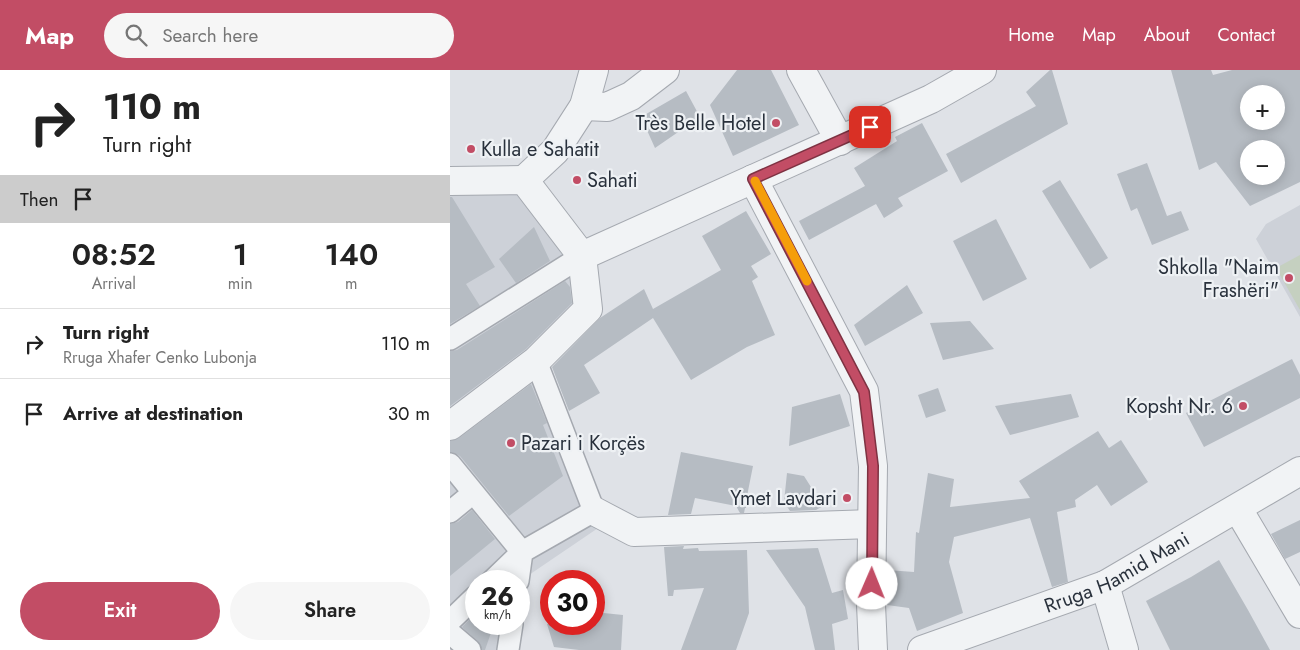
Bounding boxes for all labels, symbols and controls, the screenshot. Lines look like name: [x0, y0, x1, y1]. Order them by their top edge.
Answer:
search box: [104, 13, 454, 58]
text: Map: [25, 18, 74, 53]
icon: search: [122, 21, 150, 49]
text: Search here: [162, 22, 258, 49]
text: Home: [1008, 22, 1054, 48]
text: Map: [1082, 22, 1116, 48]
text: About: [1144, 22, 1189, 48]
text: Contact: [1217, 22, 1275, 48]
text: 110 m: [103, 82, 201, 132]
map controls: [1240, 85, 1285, 185]
button: +: [1240, 85, 1285, 130]
icon: right: [20, 90, 85, 155]
pin: [849, 106, 891, 148]
place label: Très Belle Hotel: [636, 109, 766, 138]
icon: arrive: [856, 113, 884, 141]
marker: Très Belle Hotel: [770, 117, 782, 129]
text: Turn right: [103, 128, 191, 160]
place label: Kulla e Sahatit: [481, 135, 599, 164]
button: −: [1240, 140, 1285, 185]
marker: Kulla e Sahatit: [465, 143, 477, 155]
place label: Sahati: [587, 166, 638, 195]
marker: Sahati: [571, 174, 583, 186]
icon: arrive: [69, 185, 97, 213]
text: Then: [20, 186, 59, 213]
text: 08:52: [72, 233, 156, 276]
text: 1: [233, 233, 248, 276]
text: 140: [324, 233, 378, 276]
place label: Shkolla "Naim Frashëri": [1158, 253, 1279, 305]
text: Arrival: [92, 272, 136, 295]
text: min: [228, 272, 253, 295]
text: m: [345, 272, 358, 295]
marker: Shkolla "Naim Frashëri": [1283, 272, 1295, 284]
text: Turn right: [63, 319, 149, 346]
icon: right: [20, 330, 48, 358]
text: 110 m: [381, 330, 430, 357]
text: Rruga Xhafer Cenko Lubonja: [63, 346, 257, 369]
place label: Kopsht Nr. 6: [1126, 392, 1233, 421]
icon: arrive: [20, 400, 48, 428]
text: Arrive at destination: [63, 400, 243, 427]
text: 30 m: [388, 400, 430, 427]
marker: Kopsht Nr. 6: [1237, 400, 1249, 412]
place label: Pazari i Korçës: [521, 429, 645, 458]
marker: Pazari i Korçës: [505, 437, 517, 449]
place label: Ymet Lavdari: [730, 484, 837, 513]
marker: Ymet Lavdari: [841, 492, 853, 504]
street label: Rruga Hamid Mani: [1040, 525, 1195, 621]
position arrow: [845, 557, 897, 609]
speed limit sign: 30: [540, 570, 605, 635]
text: 26: [481, 578, 514, 614]
button: Exit: [20, 582, 220, 640]
button: Share: [230, 582, 430, 640]
text: km/h: [484, 606, 511, 624]

